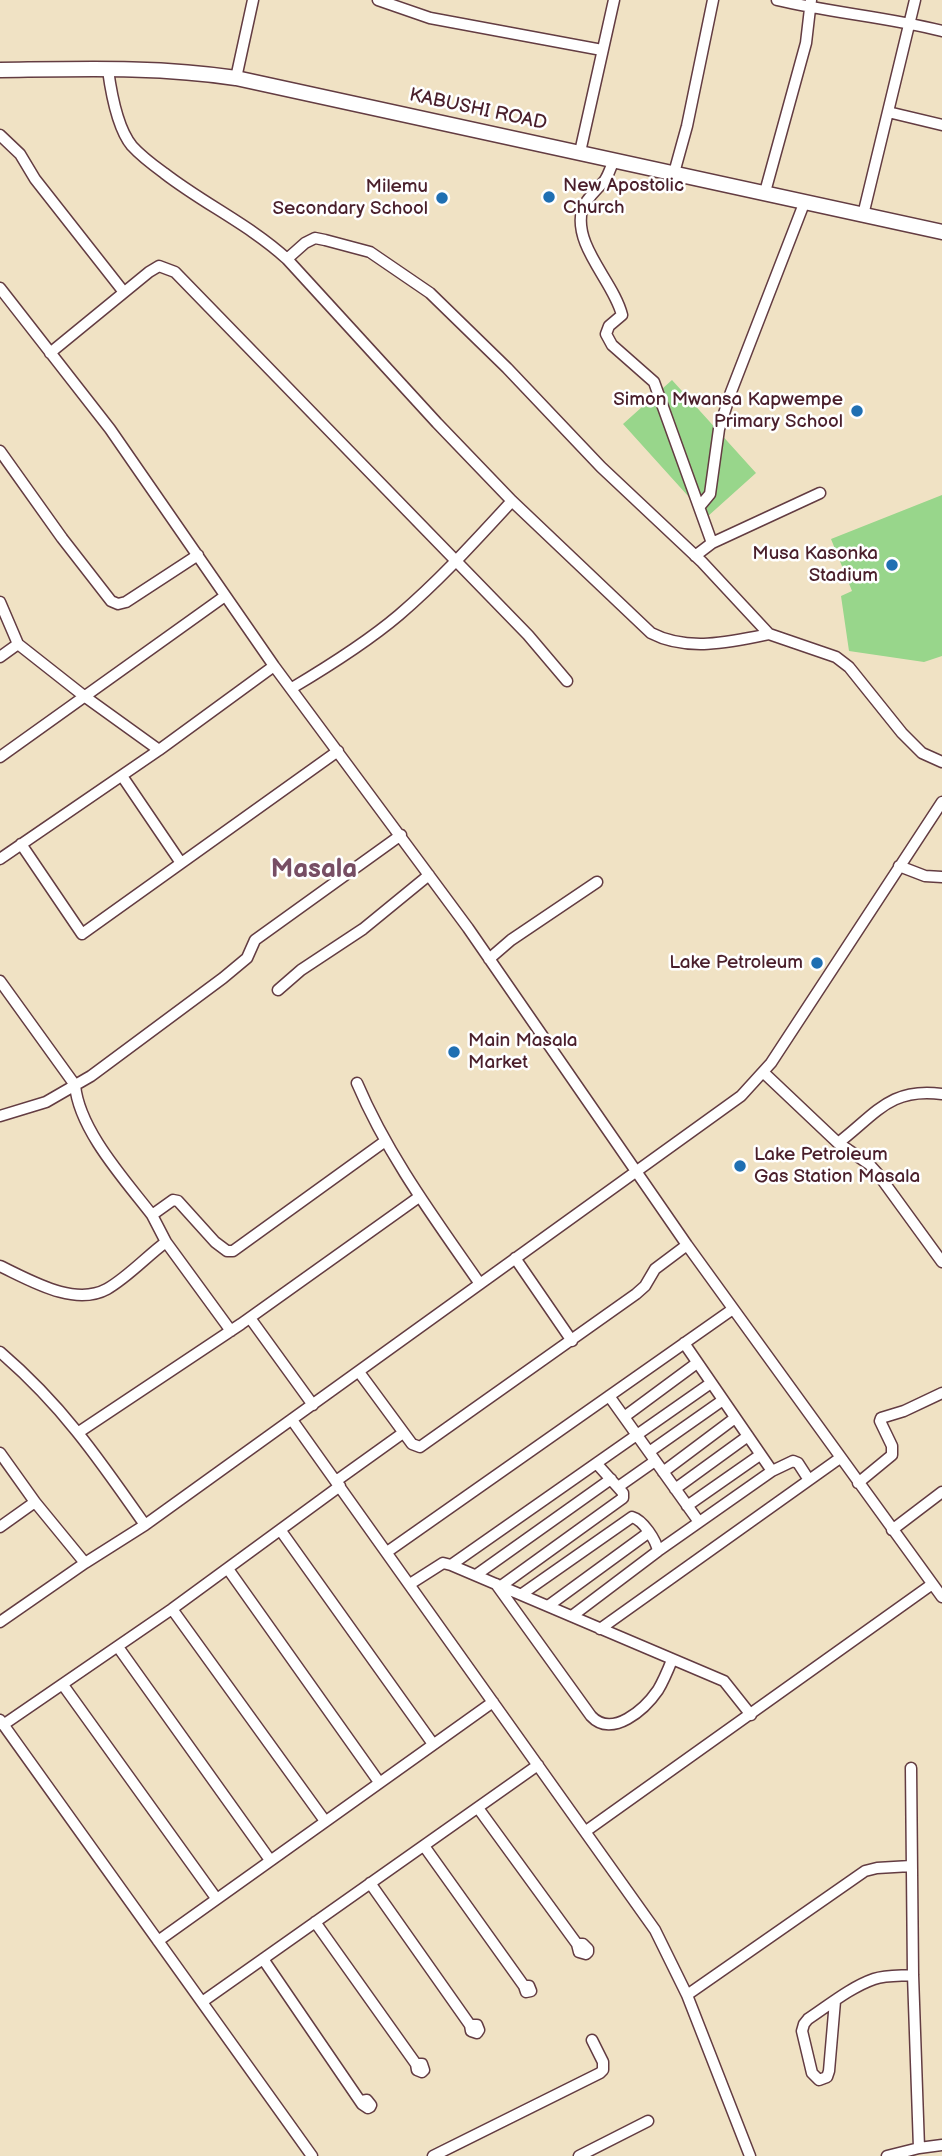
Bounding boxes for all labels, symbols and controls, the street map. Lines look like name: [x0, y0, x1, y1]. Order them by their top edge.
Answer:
street label: KABUSHI ROAD: [407, 84, 549, 136]
place label: New Apostolic Church: [563, 175, 684, 219]
place label: Milemu Secondary School: [273, 176, 428, 220]
marker: New Apostolic Church: [541, 189, 557, 205]
marker: Milemu Secondary School: [434, 190, 450, 206]
place label: Simon Mwansa Kapwempe Primary School: [613, 389, 843, 433]
marker: Simon Mwansa Kapwempe Primary School: [849, 403, 865, 419]
place label: Musa Kasonka Stadium: [752, 543, 878, 587]
marker: Musa Kasonka Stadium: [884, 557, 900, 573]
district label: Masala: [271, 854, 357, 886]
place label: Lake Petroleum: [669, 952, 803, 974]
marker: Lake Petroleum: [809, 955, 825, 971]
place label: Main Masala Market: [468, 1030, 578, 1074]
marker: Main Masala Market: [446, 1044, 462, 1060]
place label: Lake Petroleum Gas Station Masala: [754, 1144, 920, 1188]
marker: Lake Petroleum Gas Station Masala: [732, 1158, 748, 1174]

